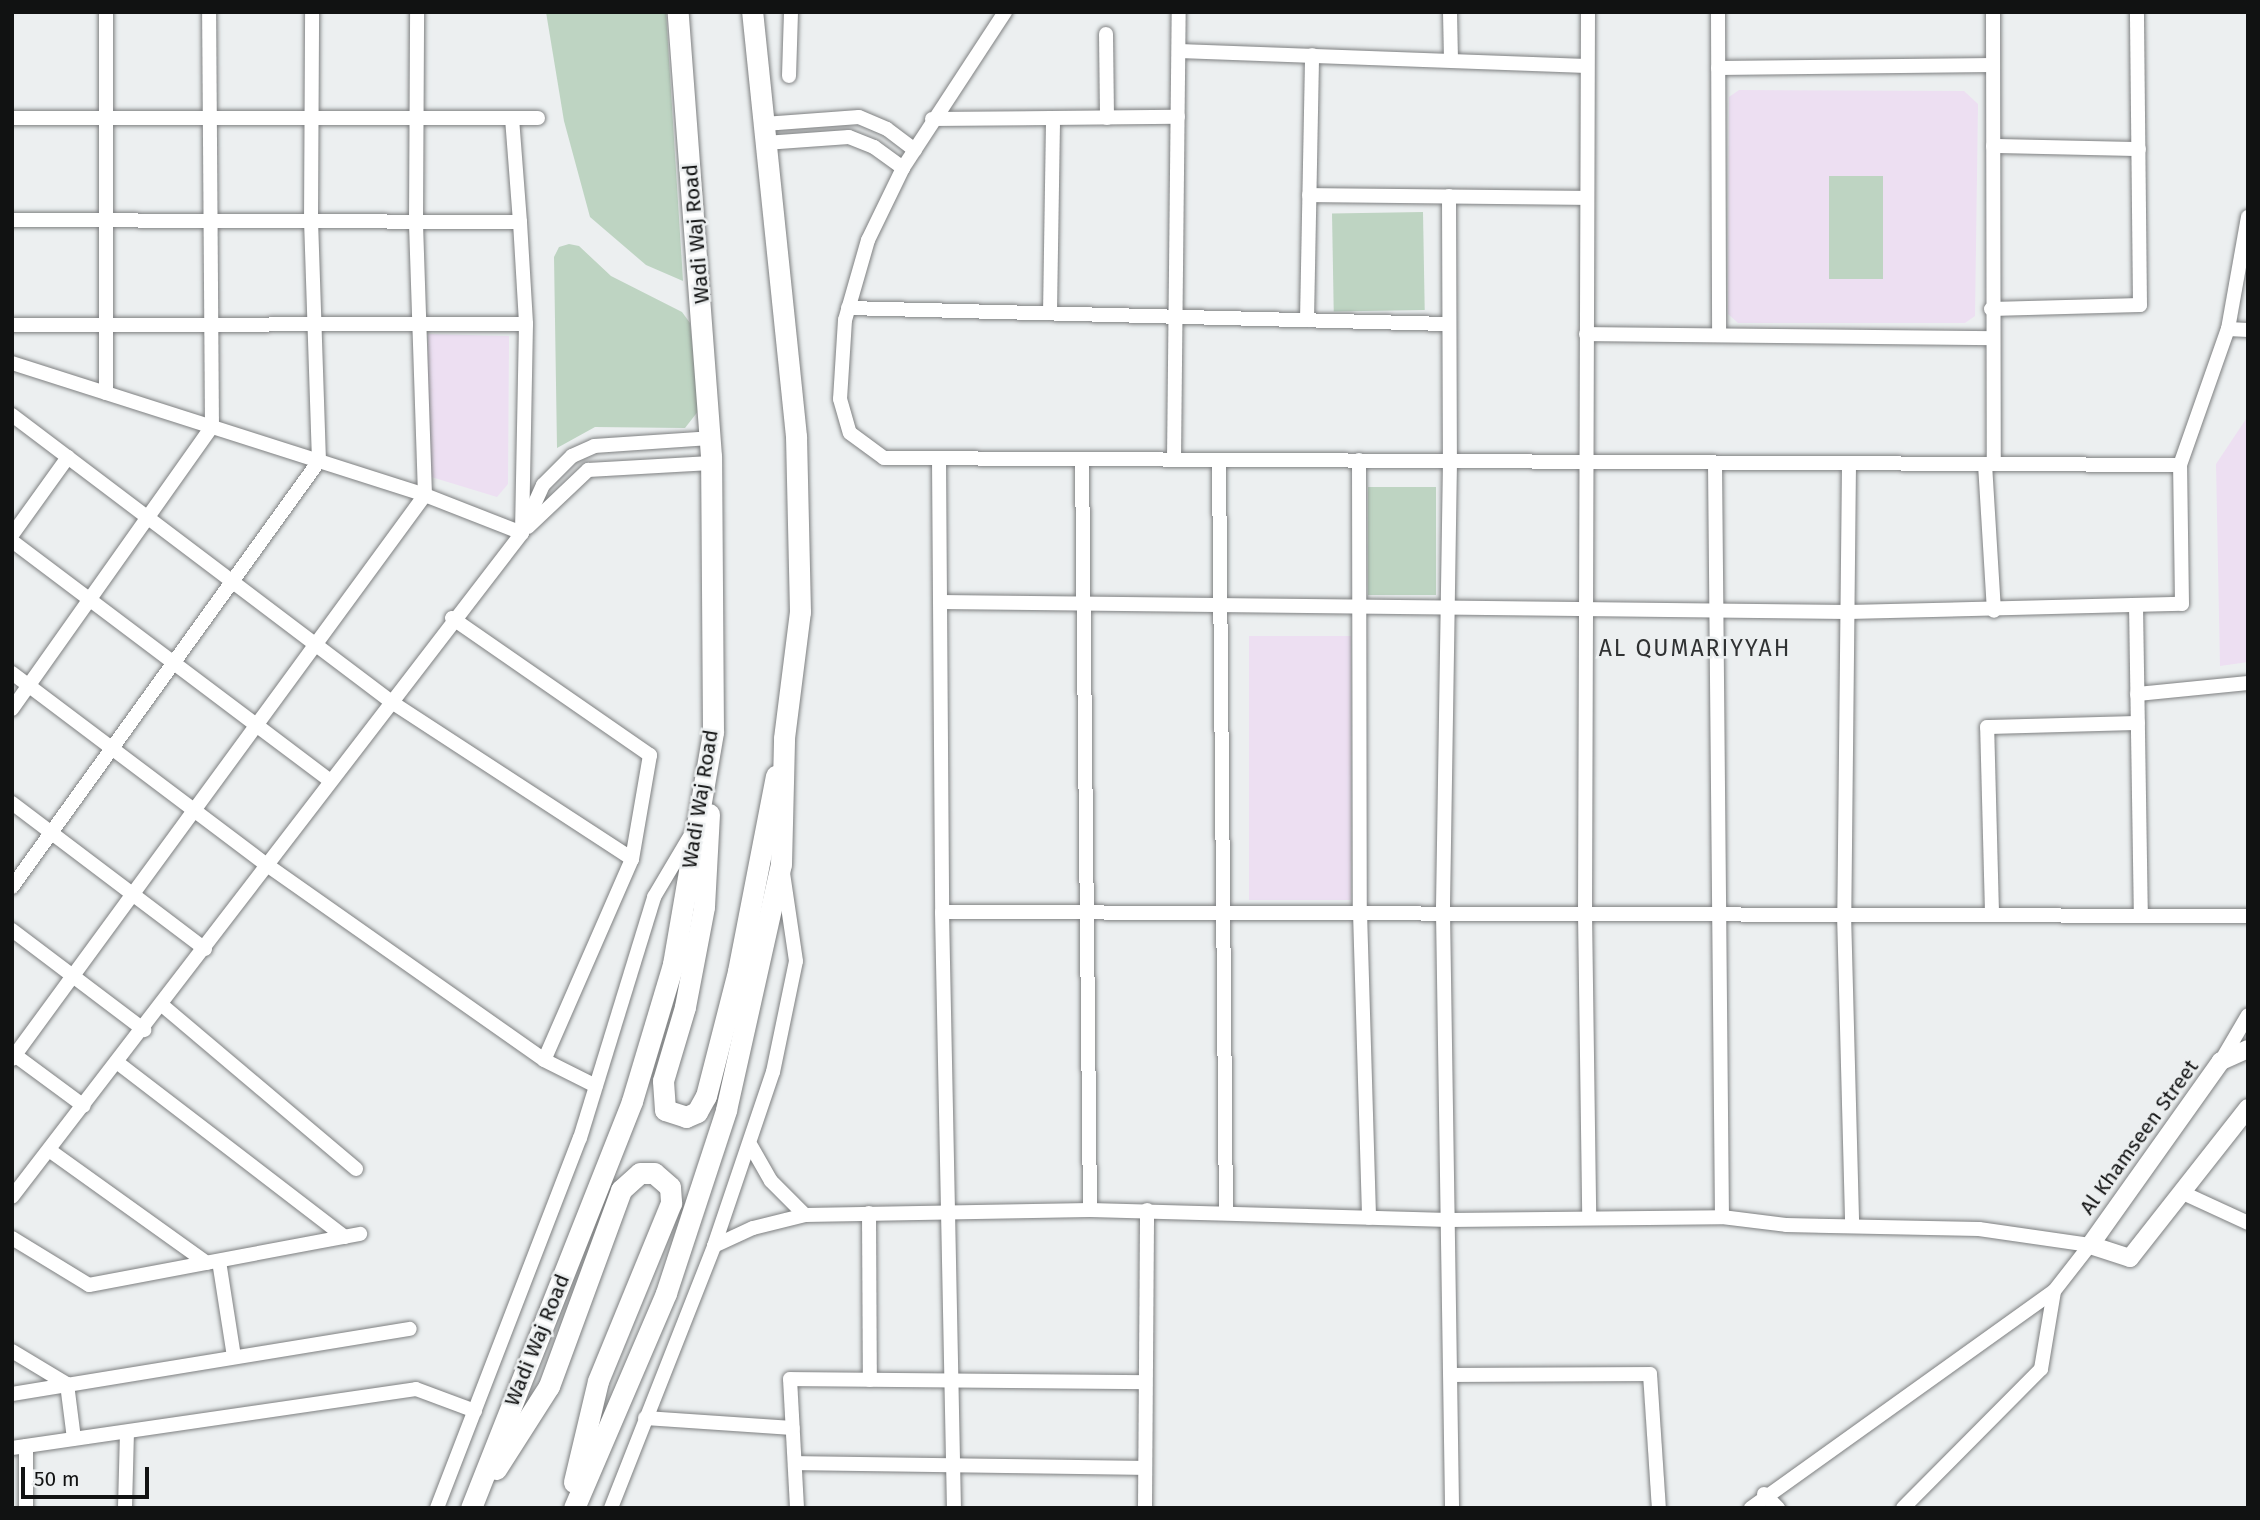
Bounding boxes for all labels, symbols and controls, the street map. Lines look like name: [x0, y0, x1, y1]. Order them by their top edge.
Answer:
street label: Wadi Waj Road: [677, 163, 715, 305]
district label: AL QUMARIYYAH: [1600, 634, 1790, 662]
street label: Wadi Waj Road: [677, 728, 723, 870]
street label: Al Khamseen Street: [2074, 1055, 2204, 1219]
street label: Wadi Waj Road: [499, 1270, 575, 1410]
scale bar: [24, 1454, 152, 1498]
text: 50 m: [34, 1466, 80, 1492]

